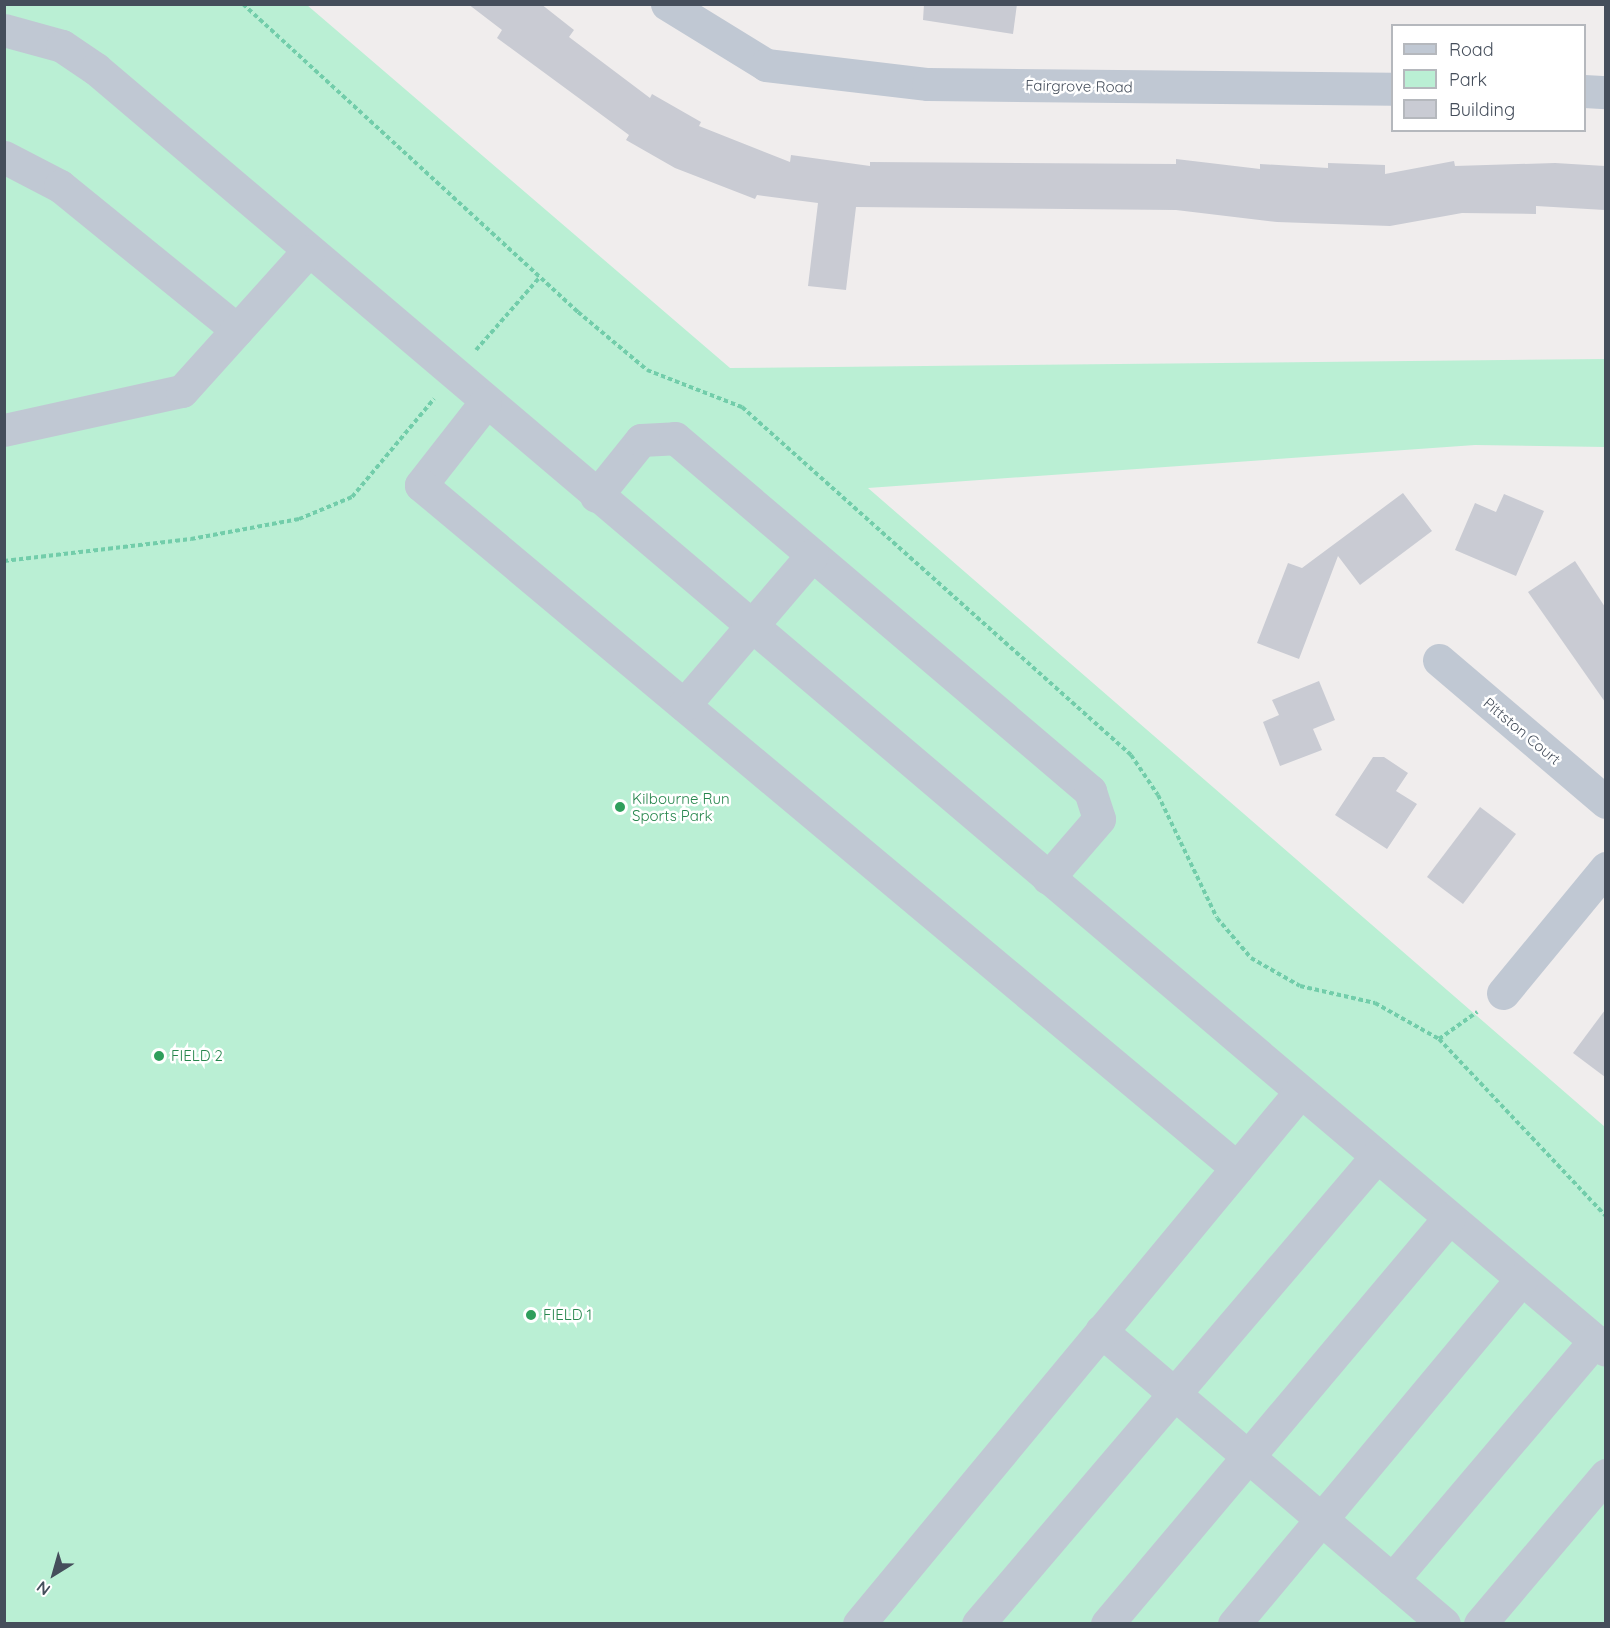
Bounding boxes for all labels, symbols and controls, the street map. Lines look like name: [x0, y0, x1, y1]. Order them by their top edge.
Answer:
legend: [1391, 24, 1586, 132]
text: Road: [1449, 38, 1494, 61]
text: Park: [1449, 68, 1487, 91]
street label: Fairgrove Road: [1025, 76, 1133, 96]
text: Building: [1449, 98, 1515, 121]
street label: Pittston Court: [1480, 694, 1564, 768]
place label: Kilbourne Run Sports Park: [632, 789, 730, 824]
marker: Kilbourne Run Sports Park: [613, 800, 627, 814]
place label: FIELD 2: [171, 1047, 223, 1065]
marker: FIELD 2: [152, 1049, 166, 1063]
place label: FIELD 1: [543, 1306, 592, 1324]
marker: FIELD 1: [524, 1308, 538, 1322]
north arrow: [24, 1544, 84, 1604]
text: N: [32, 1577, 54, 1600]

